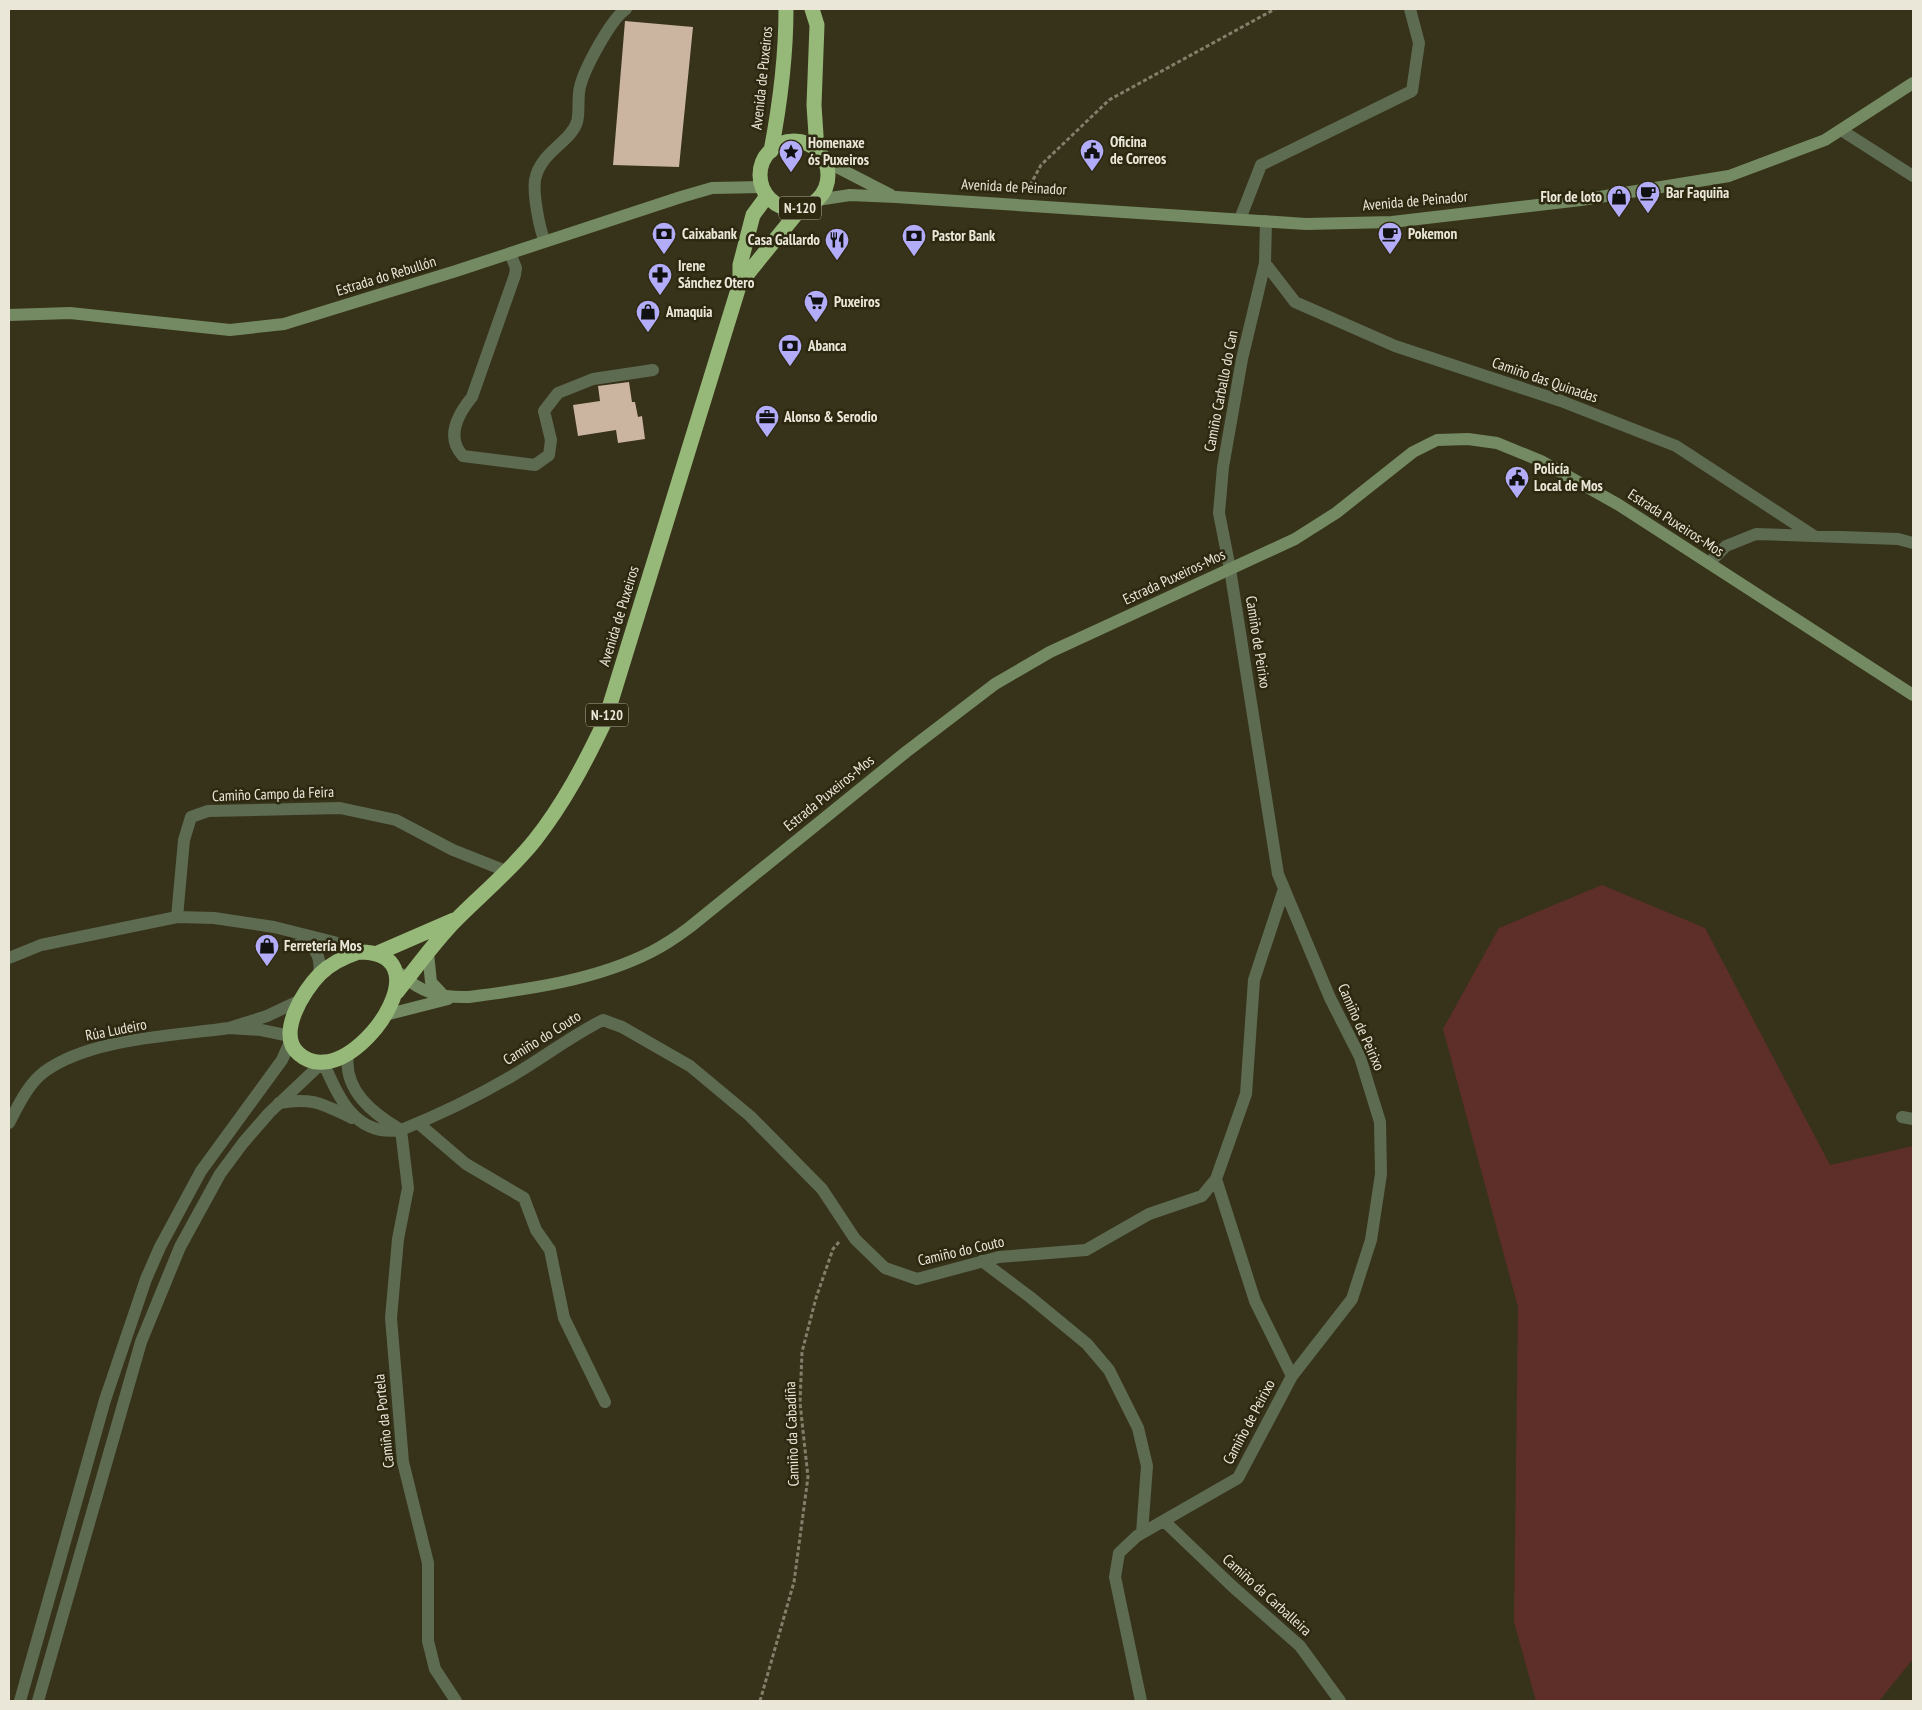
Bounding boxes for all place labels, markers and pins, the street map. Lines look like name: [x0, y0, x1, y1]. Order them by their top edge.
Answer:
place label: Oficina de Correos: [1110, 132, 1166, 168]
place label: Homenaxe ós Puxeiros: [808, 133, 869, 169]
public building icon: Oficina de Correos: [1079, 138, 1105, 172]
place icon: Homenaxe ós Puxeiros: [778, 139, 804, 173]
cafe icon: Bar Faquiña: [1635, 180, 1661, 214]
place label: Bar Faquiña: [1666, 183, 1729, 202]
shop icon: Flor de loto: [1606, 184, 1632, 218]
place label: Flor de loto: [1540, 187, 1602, 206]
bank icon: Caixabank: [651, 221, 677, 255]
cafe icon: Pokemon: [1377, 221, 1403, 255]
bank icon: Pastor Bank: [901, 223, 927, 257]
place label: Caixabank: [682, 224, 738, 243]
place label: Pokemon: [1408, 224, 1457, 243]
place label: Pastor Bank: [932, 226, 996, 245]
restaurant icon: Casa Gallardo: [824, 227, 850, 261]
place label: Casa Gallardo: [748, 230, 820, 249]
place label: Irene Sánchez Otero: [678, 256, 755, 292]
pharmacy icon: Irene Sánchez Otero: [647, 262, 673, 296]
supermarket icon: Puxeiros: [803, 289, 829, 323]
place label: Puxeiros: [834, 292, 880, 311]
shop icon: Amaquia: [635, 299, 661, 333]
place label: Amaquia: [665, 302, 713, 321]
bank icon: Abanca: [777, 333, 803, 367]
place label: Abanca: [807, 336, 847, 355]
office icon: Alonso & Serodio: [754, 404, 780, 438]
place label: Alonso & Serodio: [783, 407, 878, 426]
place label: Policía Local de Mos: [1534, 459, 1603, 495]
public building icon: Policía Local de Mos: [1504, 465, 1530, 499]
shop icon: Ferretería Mos: [254, 933, 280, 967]
place label: Ferretería Mos: [284, 936, 362, 955]

